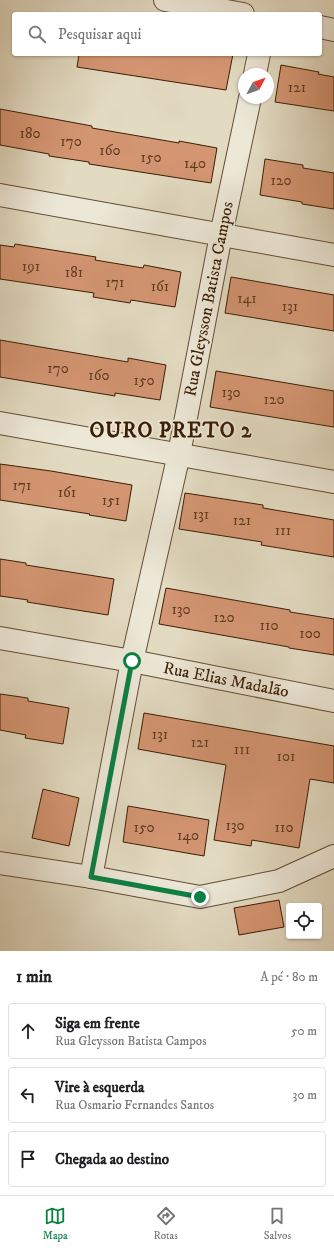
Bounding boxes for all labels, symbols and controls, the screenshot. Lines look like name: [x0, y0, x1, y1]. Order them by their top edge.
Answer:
search box: [12, 12, 322, 56]
icon: search: [26, 23, 48, 45]
text: Pesquisar aqui: [58, 25, 141, 44]
north arrow: [238, 68, 274, 104]
house number: 121: [288, 78, 306, 97]
house number: 180: [19, 124, 41, 143]
house number: 170: [60, 132, 82, 151]
house number: 160: [99, 141, 121, 160]
house number: 150: [141, 148, 161, 167]
house number: 140: [184, 154, 206, 173]
house number: 120: [271, 171, 291, 190]
street label: Rua Gleysson Batista Campos: [179, 199, 239, 398]
house number: 191: [22, 257, 40, 276]
house number: 181: [65, 263, 83, 282]
house number: 171: [106, 273, 124, 292]
house number: 161: [151, 277, 169, 296]
house number: 141: [237, 289, 257, 308]
house number: 131: [282, 297, 298, 316]
house number: 170: [47, 359, 69, 378]
house number: 160: [88, 366, 110, 385]
house number: 150: [134, 371, 154, 390]
house number: 130: [221, 383, 241, 402]
house number: 120: [264, 390, 284, 409]
district label: OURO PRETO 2: [90, 418, 252, 444]
house number: 171: [13, 476, 31, 495]
house number: 161: [58, 483, 76, 502]
house number: 151: [102, 491, 120, 510]
house number: 131: [193, 505, 209, 524]
house number: 121: [233, 511, 251, 530]
house number: 111: [275, 521, 291, 540]
house number: 130: [171, 600, 191, 619]
house number: 120: [214, 608, 234, 627]
house number: 110: [259, 616, 279, 635]
house number: 100: [299, 624, 321, 643]
route start: [123, 652, 141, 670]
street label: Rua Elias Madalão: [161, 657, 291, 703]
house number: 131: [152, 725, 168, 744]
house number: 121: [191, 733, 209, 752]
house number: 111: [234, 740, 250, 759]
house number: 101: [277, 747, 295, 766]
house number: 130: [225, 816, 245, 835]
house number: 150: [134, 818, 154, 837]
house number: 110: [274, 818, 294, 837]
house number: 140: [177, 826, 199, 845]
route end: [191, 888, 209, 906]
map controls: [286, 903, 322, 939]
button: locate: [286, 903, 322, 939]
text: 1 min: [16, 966, 52, 988]
text: A pé · 80 m: [260, 969, 318, 985]
text: Siga em frente: [55, 1014, 140, 1033]
icon: ahead: [17, 1020, 39, 1042]
text: 50 m: [291, 1023, 317, 1039]
text: Rua Gleysson Batista Campos: [55, 1033, 207, 1049]
text: Vire à esquerda: [55, 1078, 144, 1097]
icon: left: [17, 1084, 39, 1106]
text: 30 m: [293, 1087, 317, 1103]
text: Rua Osmario Fernandes Santos: [55, 1097, 214, 1113]
icon: arrive: [17, 1148, 39, 1170]
text: Chegada ao destino: [55, 1150, 169, 1169]
tab: Mapa: [43, 1205, 68, 1243]
tab: Rotas: [153, 1205, 178, 1243]
tab: Salvos: [264, 1205, 291, 1243]

